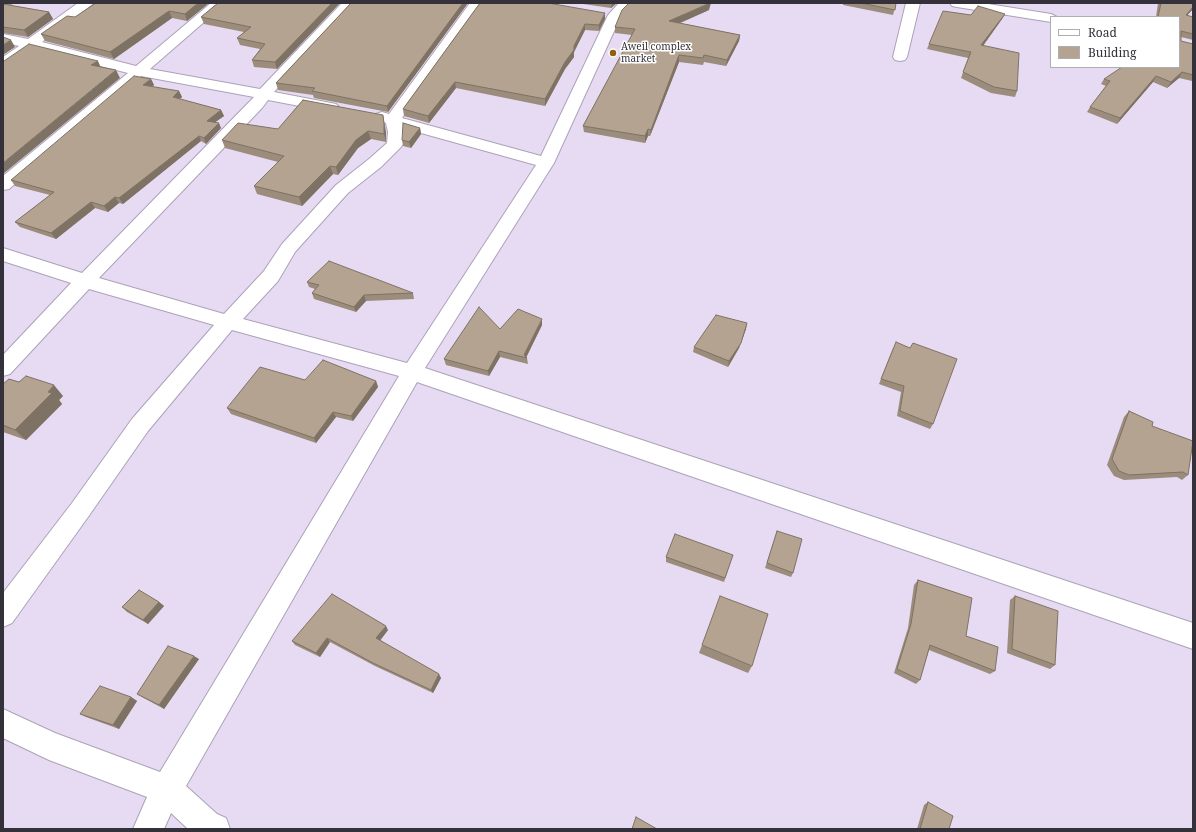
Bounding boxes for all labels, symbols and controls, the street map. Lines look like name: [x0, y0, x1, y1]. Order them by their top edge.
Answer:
legend: [1050, 16, 1180, 68]
text: Road: [1088, 24, 1117, 41]
place label: Aweil complex market: [621, 41, 691, 64]
text: Building: [1088, 44, 1136, 61]
marker: Aweil complex market: [608, 48, 618, 58]

